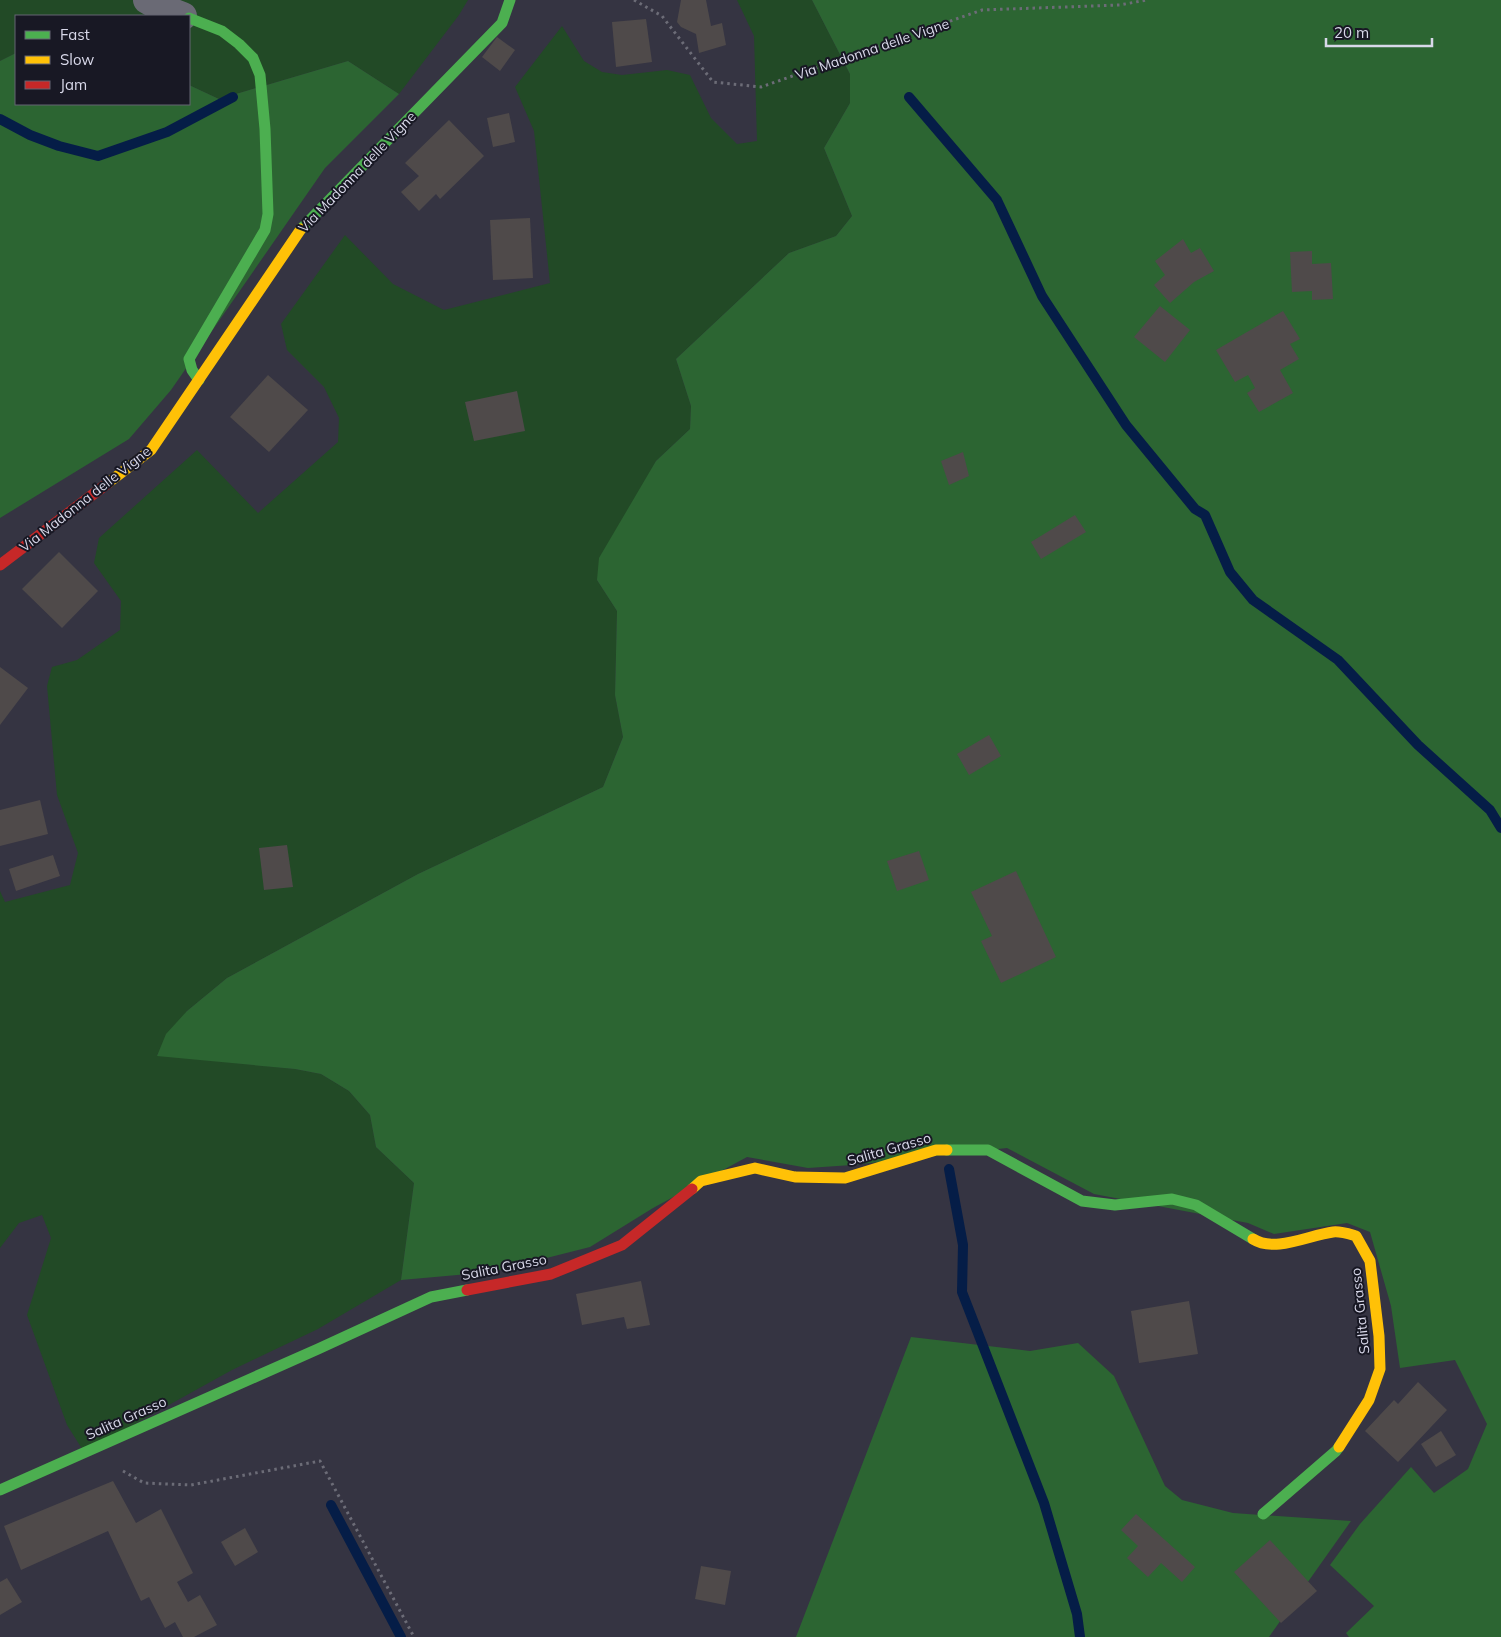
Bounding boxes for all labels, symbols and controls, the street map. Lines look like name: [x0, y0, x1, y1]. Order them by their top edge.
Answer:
street label: Via Madonna delle Vigne: [793, 14, 951, 84]
legend: [15, 15, 190, 105]
scale bar: [1326, 15, 1432, 47]
text: 20 m: [1334, 23, 1369, 42]
text: Fast: [60, 25, 90, 44]
text: Slow: [60, 50, 94, 69]
text: Jam: [60, 75, 87, 94]
street label: Via Madonna delle Vigne: [294, 108, 420, 236]
street label: Via Madonna delle Vigne: [16, 442, 154, 556]
street label: Salita Grasso: [845, 1128, 933, 1170]
street label: Salita Grasso: [460, 1250, 548, 1284]
street label: Salita Grasso: [1347, 1267, 1373, 1355]
street label: Salita Grasso: [83, 1392, 169, 1444]

